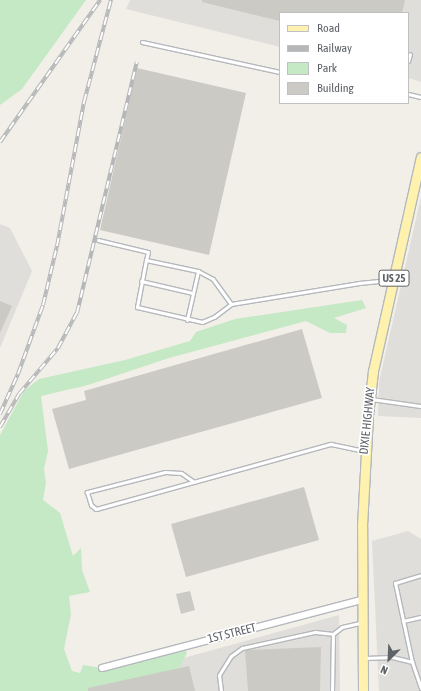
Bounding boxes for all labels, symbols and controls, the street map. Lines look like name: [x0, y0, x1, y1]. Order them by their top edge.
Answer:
legend: [279, 12, 409, 104]
text: Road: [317, 21, 340, 35]
text: Railway: [317, 41, 352, 55]
text: Park: [317, 61, 337, 75]
text: Building: [317, 81, 354, 95]
road number: US 25: [378, 269, 410, 287]
street label: DIXIE HIGHWAY: [357, 387, 379, 455]
street label: 1ST STREET: [206, 621, 258, 647]
north arrow: [369, 639, 409, 679]
text: N: [379, 663, 390, 677]

